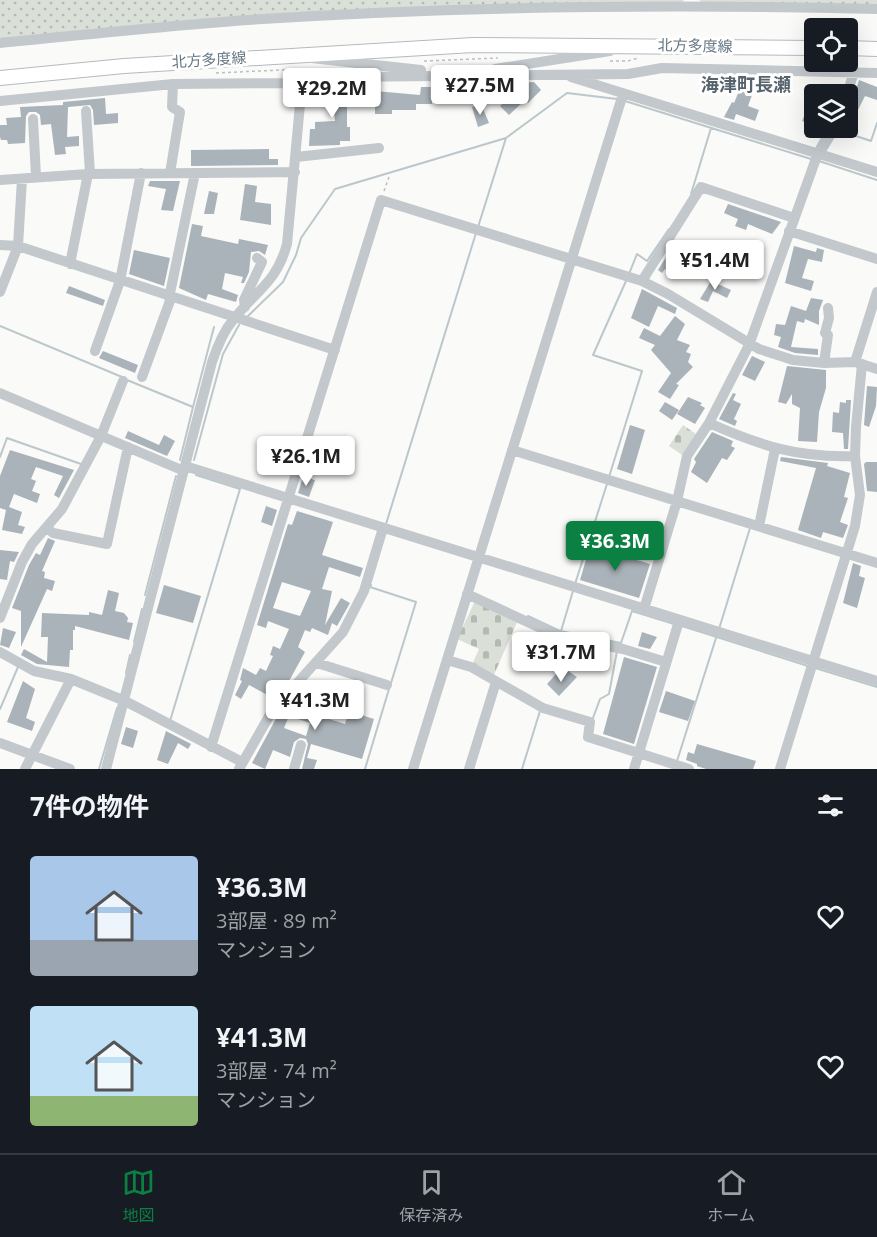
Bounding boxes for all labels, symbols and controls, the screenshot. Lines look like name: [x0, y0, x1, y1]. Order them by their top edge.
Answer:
map controls: [804, 18, 858, 138]
button: locate: [804, 18, 858, 72]
street label: 北方多度線: [657, 34, 733, 56]
street label: 北方多度線: [171, 46, 247, 72]
pin: ¥27.5M: [431, 65, 529, 116]
pin: ¥29.2M: [283, 68, 381, 119]
text: ¥27.5M: [445, 71, 515, 98]
district label: 海津町長瀬: [701, 72, 791, 96]
text: ¥29.2M: [297, 74, 367, 101]
button: layers: [804, 84, 858, 138]
pin: ¥51.4M: [666, 240, 764, 291]
text: ¥51.4M: [680, 246, 750, 273]
pin: ¥26.1M: [257, 436, 355, 487]
text: ¥26.1M: [271, 442, 341, 469]
pin: ¥36.3M: [566, 521, 664, 572]
text: ¥36.3M: [580, 527, 650, 554]
pin: ¥31.7M: [512, 632, 610, 683]
text: ¥31.7M: [526, 638, 596, 665]
pin: ¥41.3M: [266, 680, 364, 731]
text: ¥41.3M: [280, 686, 350, 713]
text: 7件の物件: [30, 788, 149, 824]
icon: filters: [814, 789, 847, 822]
text: ¥36.3M: [216, 869, 307, 905]
icon: home: [78, 880, 150, 952]
icon: heart: [814, 900, 847, 933]
text: 3部屋 · 89 m²: [216, 907, 337, 934]
text: マンション: [216, 936, 316, 963]
text: ¥41.3M: [216, 1019, 307, 1055]
icon: home: [78, 1030, 150, 1102]
icon: heart: [814, 1050, 847, 1083]
text: 3部屋 · 74 m²: [216, 1057, 337, 1084]
text: マンション: [216, 1086, 316, 1113]
tab: 地図: [122, 1166, 155, 1226]
tab: 保存済み: [399, 1166, 463, 1226]
tab: ホーム: [707, 1166, 755, 1226]

